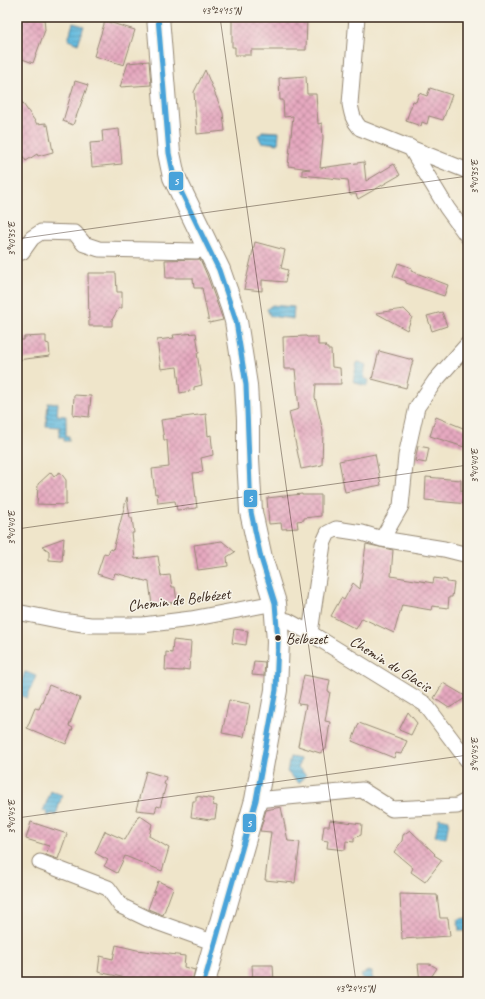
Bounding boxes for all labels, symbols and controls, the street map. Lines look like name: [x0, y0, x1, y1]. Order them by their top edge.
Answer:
text: 43°24'15"N: [201, 4, 243, 17]
text: 3°40'35"E: [468, 158, 481, 194]
line badge: 5: [168, 171, 184, 191]
text: 5: [174, 174, 180, 188]
text: 3°40'35"E: [5, 220, 18, 256]
text: 3°40'40"E: [468, 447, 481, 483]
line badge: 5: [243, 489, 258, 508]
text: 5: [248, 491, 254, 505]
text: 3°40'40"E: [5, 509, 18, 545]
street label: Chemin de Belbézet: [127, 584, 233, 616]
place label: Belbezet: [286, 630, 329, 649]
street label: Chemin du Glacis: [346, 631, 436, 698]
marker: Belbezet: [273, 633, 283, 643]
text: 3°40'45"E: [468, 736, 481, 772]
text: 3°40'45"E: [5, 798, 18, 834]
line badge: 5: [242, 813, 257, 833]
text: 5: [247, 816, 253, 830]
text: 43°24'15"N: [335, 982, 377, 995]

